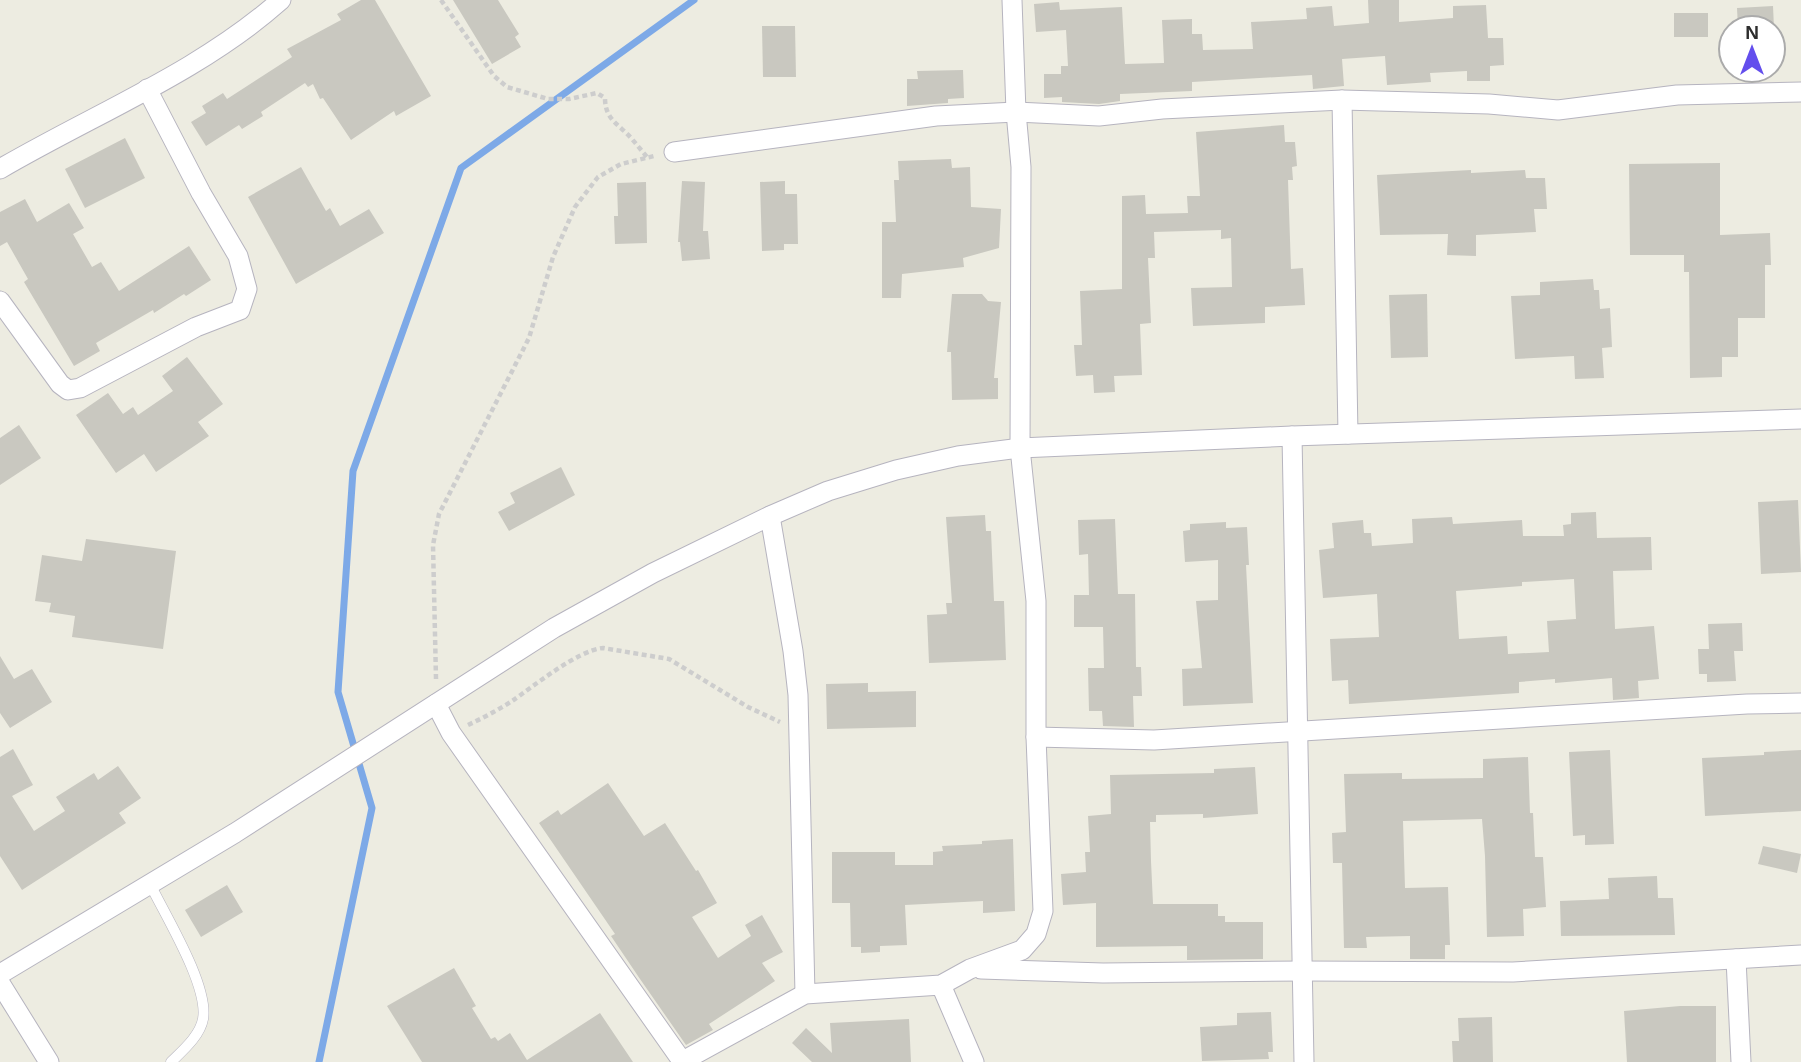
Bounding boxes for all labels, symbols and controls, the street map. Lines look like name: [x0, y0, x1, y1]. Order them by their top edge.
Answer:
north arrow: [1717, 14, 1787, 84]
text: N: [1745, 22, 1759, 43]

